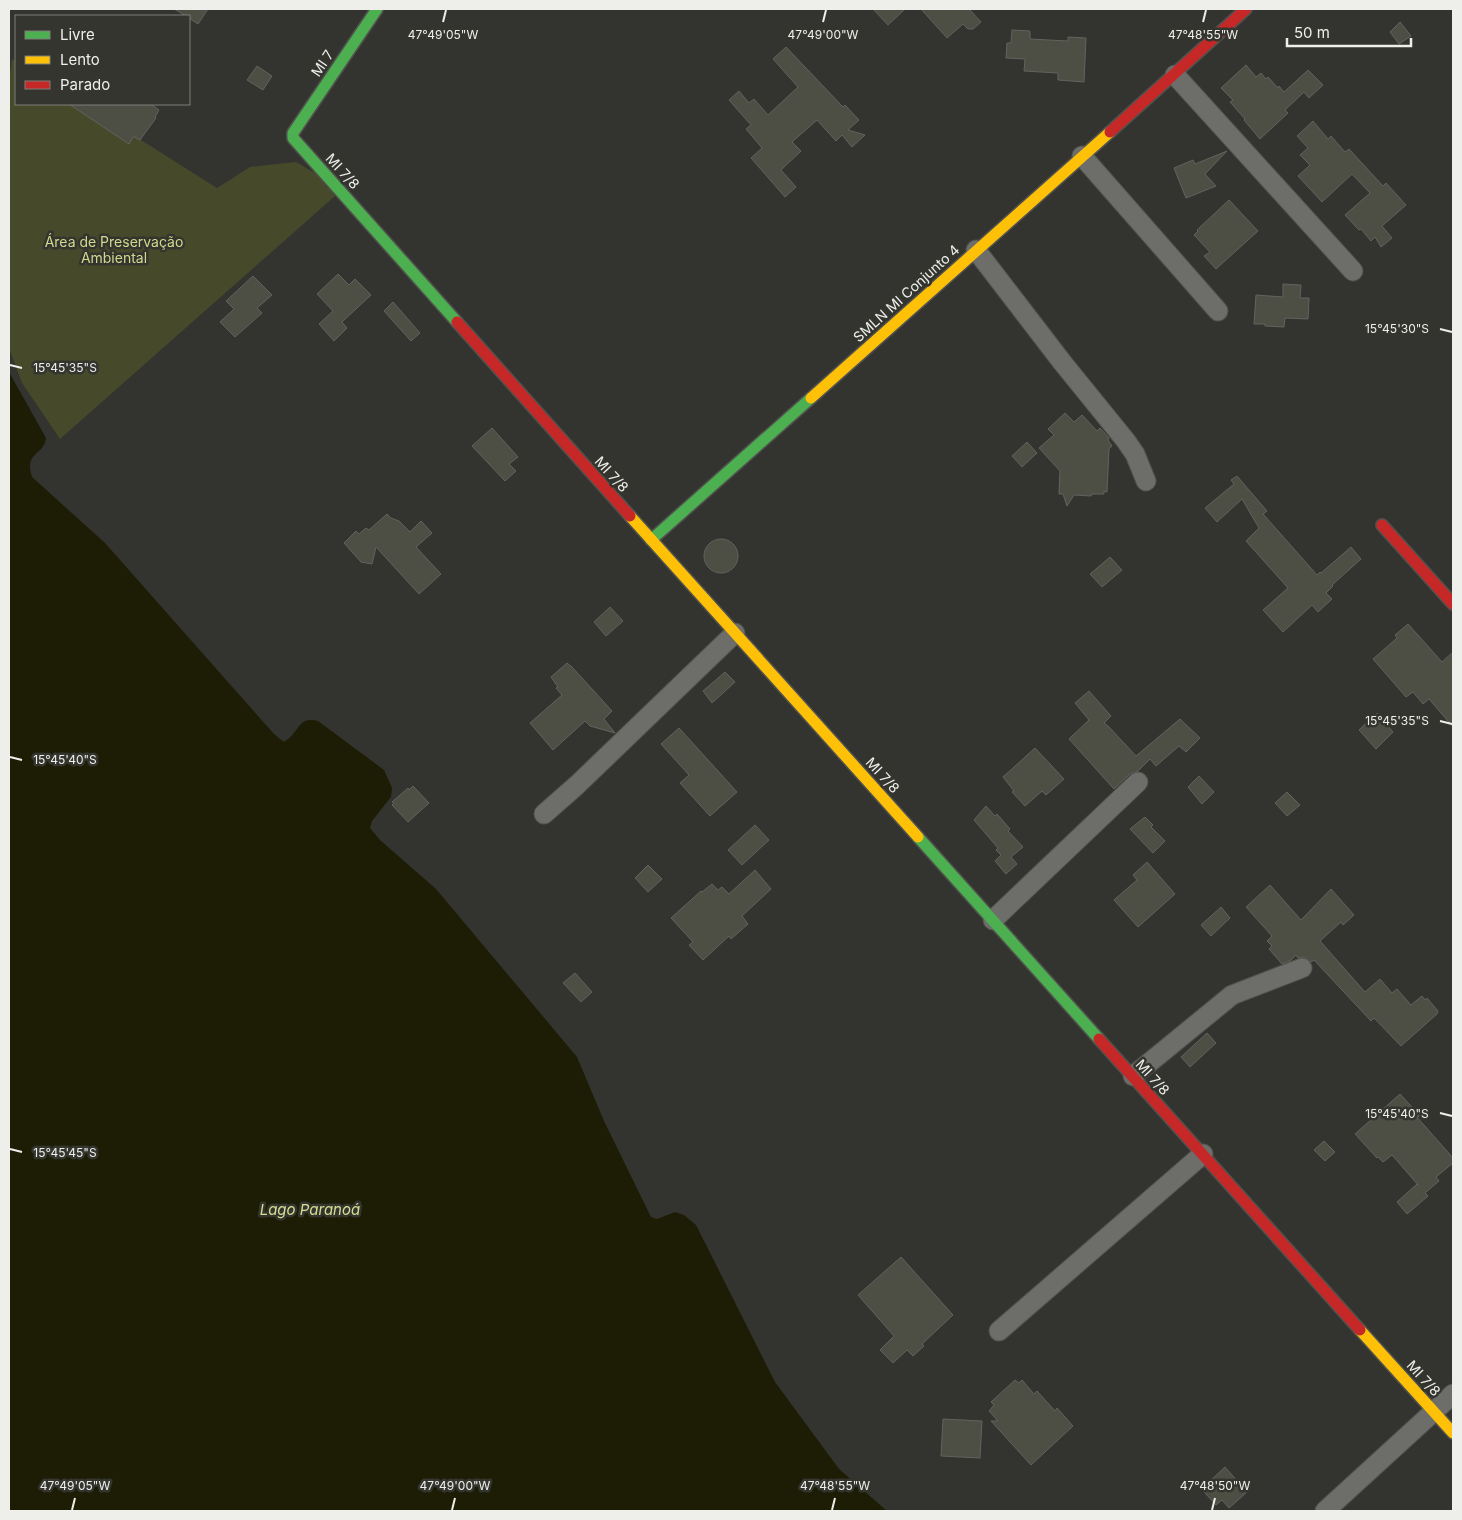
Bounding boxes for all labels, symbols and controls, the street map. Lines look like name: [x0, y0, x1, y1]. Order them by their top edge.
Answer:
legend: [15, 15, 190, 105]
scale bar: [1287, 15, 1411, 47]
text: 50 m: [1294, 23, 1330, 42]
text: Livre: [60, 25, 95, 44]
text: 47°49'05"W: [408, 27, 478, 42]
text: 47°49'00"W: [788, 27, 859, 42]
text: 47°48'55"W: [1168, 27, 1238, 42]
street label: MI 7: [307, 46, 337, 79]
text: Lento: [60, 50, 100, 69]
text: Parado: [60, 75, 110, 94]
street label: MI 7/8: [323, 150, 363, 192]
park label: Área de Preservação Ambiental: [45, 233, 183, 266]
street label: SMLN MI Conjunto 4: [849, 241, 963, 345]
text: 15°45'30"S: [1365, 321, 1429, 336]
text: 15°45'35"S: [33, 360, 97, 375]
street label: MI 7/8: [592, 453, 632, 495]
text: 15°45'35"S: [1365, 713, 1429, 728]
text: 15°45'40"S: [33, 752, 97, 767]
street label: MI 7/8: [863, 754, 903, 796]
street label: MI 7/8: [1133, 1056, 1173, 1098]
text: 15°45'40"S: [1365, 1106, 1429, 1121]
text: 15°45'45"S: [33, 1145, 97, 1160]
water label: Lago Paranoá: [260, 1200, 360, 1219]
street label: MI 7/8: [1404, 1357, 1444, 1399]
text: 47°49'05"W: [40, 1478, 110, 1493]
text: 47°49'00"W: [420, 1478, 491, 1493]
text: 47°48'55"W: [800, 1478, 870, 1493]
text: 47°48'50"W: [1180, 1478, 1250, 1493]

